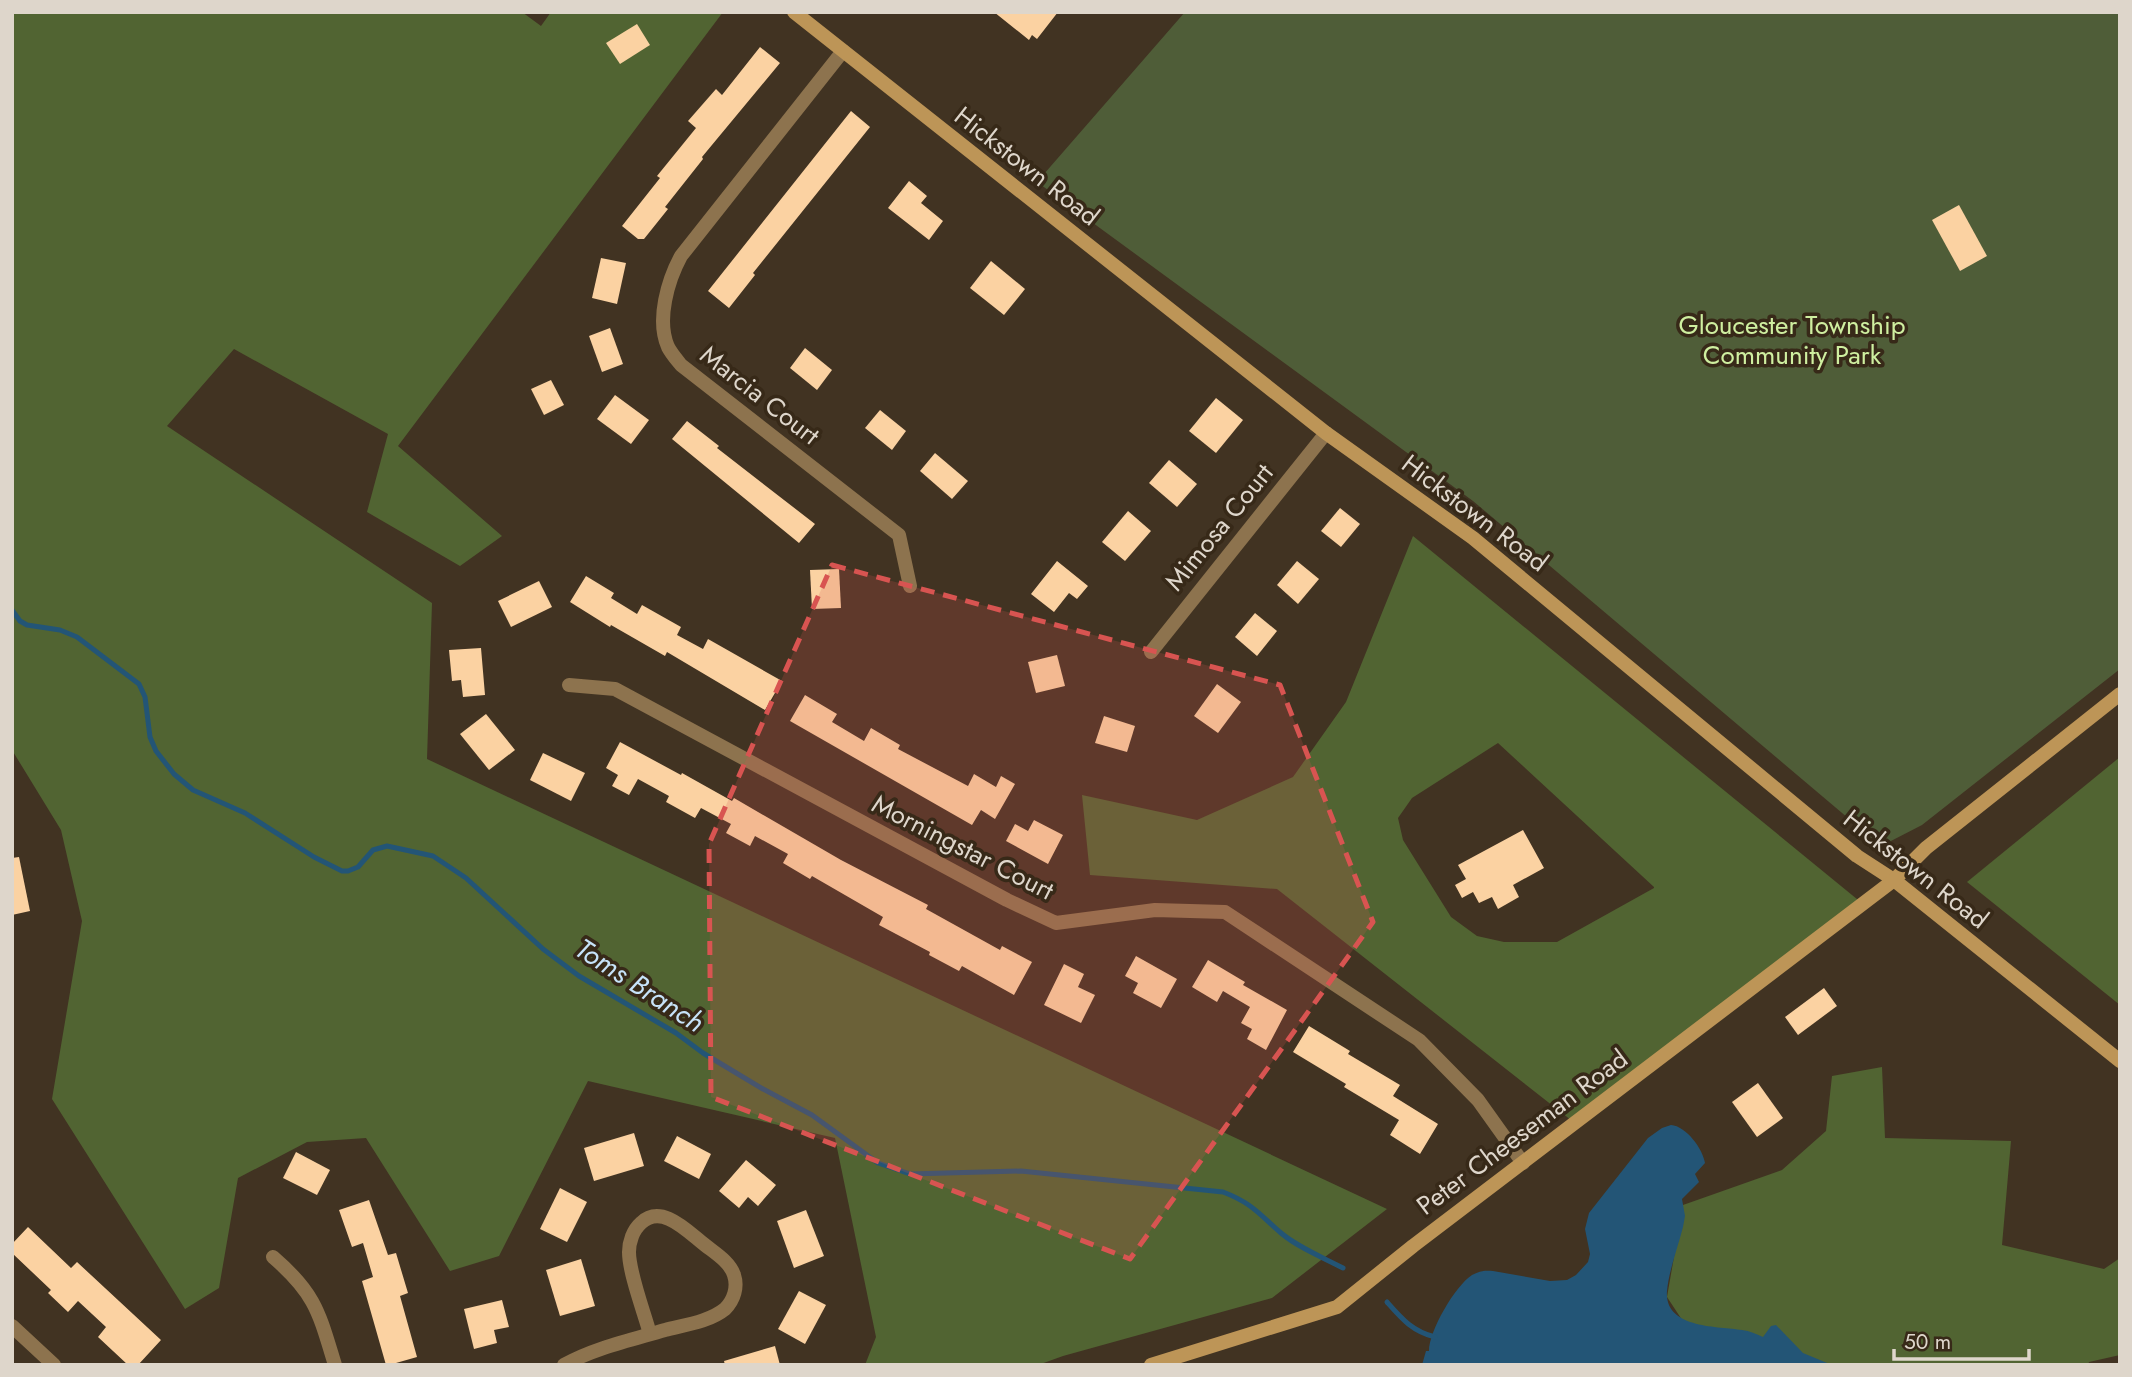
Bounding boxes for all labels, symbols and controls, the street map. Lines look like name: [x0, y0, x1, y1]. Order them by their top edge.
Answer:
street label: Hickstown Road: [946, 97, 1108, 235]
park label: Gloucester Township Community Park: [1679, 306, 1905, 374]
street label: Marcia Court: [692, 336, 828, 454]
street label: Hickstown Road: [1394, 445, 1556, 581]
street label: Mimosa Court: [1156, 455, 1283, 599]
street label: Morningstar Court: [865, 785, 1061, 910]
street label: Hickstown Road: [1835, 800, 1997, 938]
water label: Toms Branch: [567, 928, 712, 1043]
street label: Peter Cheeseman Road: [1408, 1040, 1636, 1224]
scale bar: [1894, 1318, 2029, 1362]
text: 50 m: [1904, 1327, 1951, 1357]

